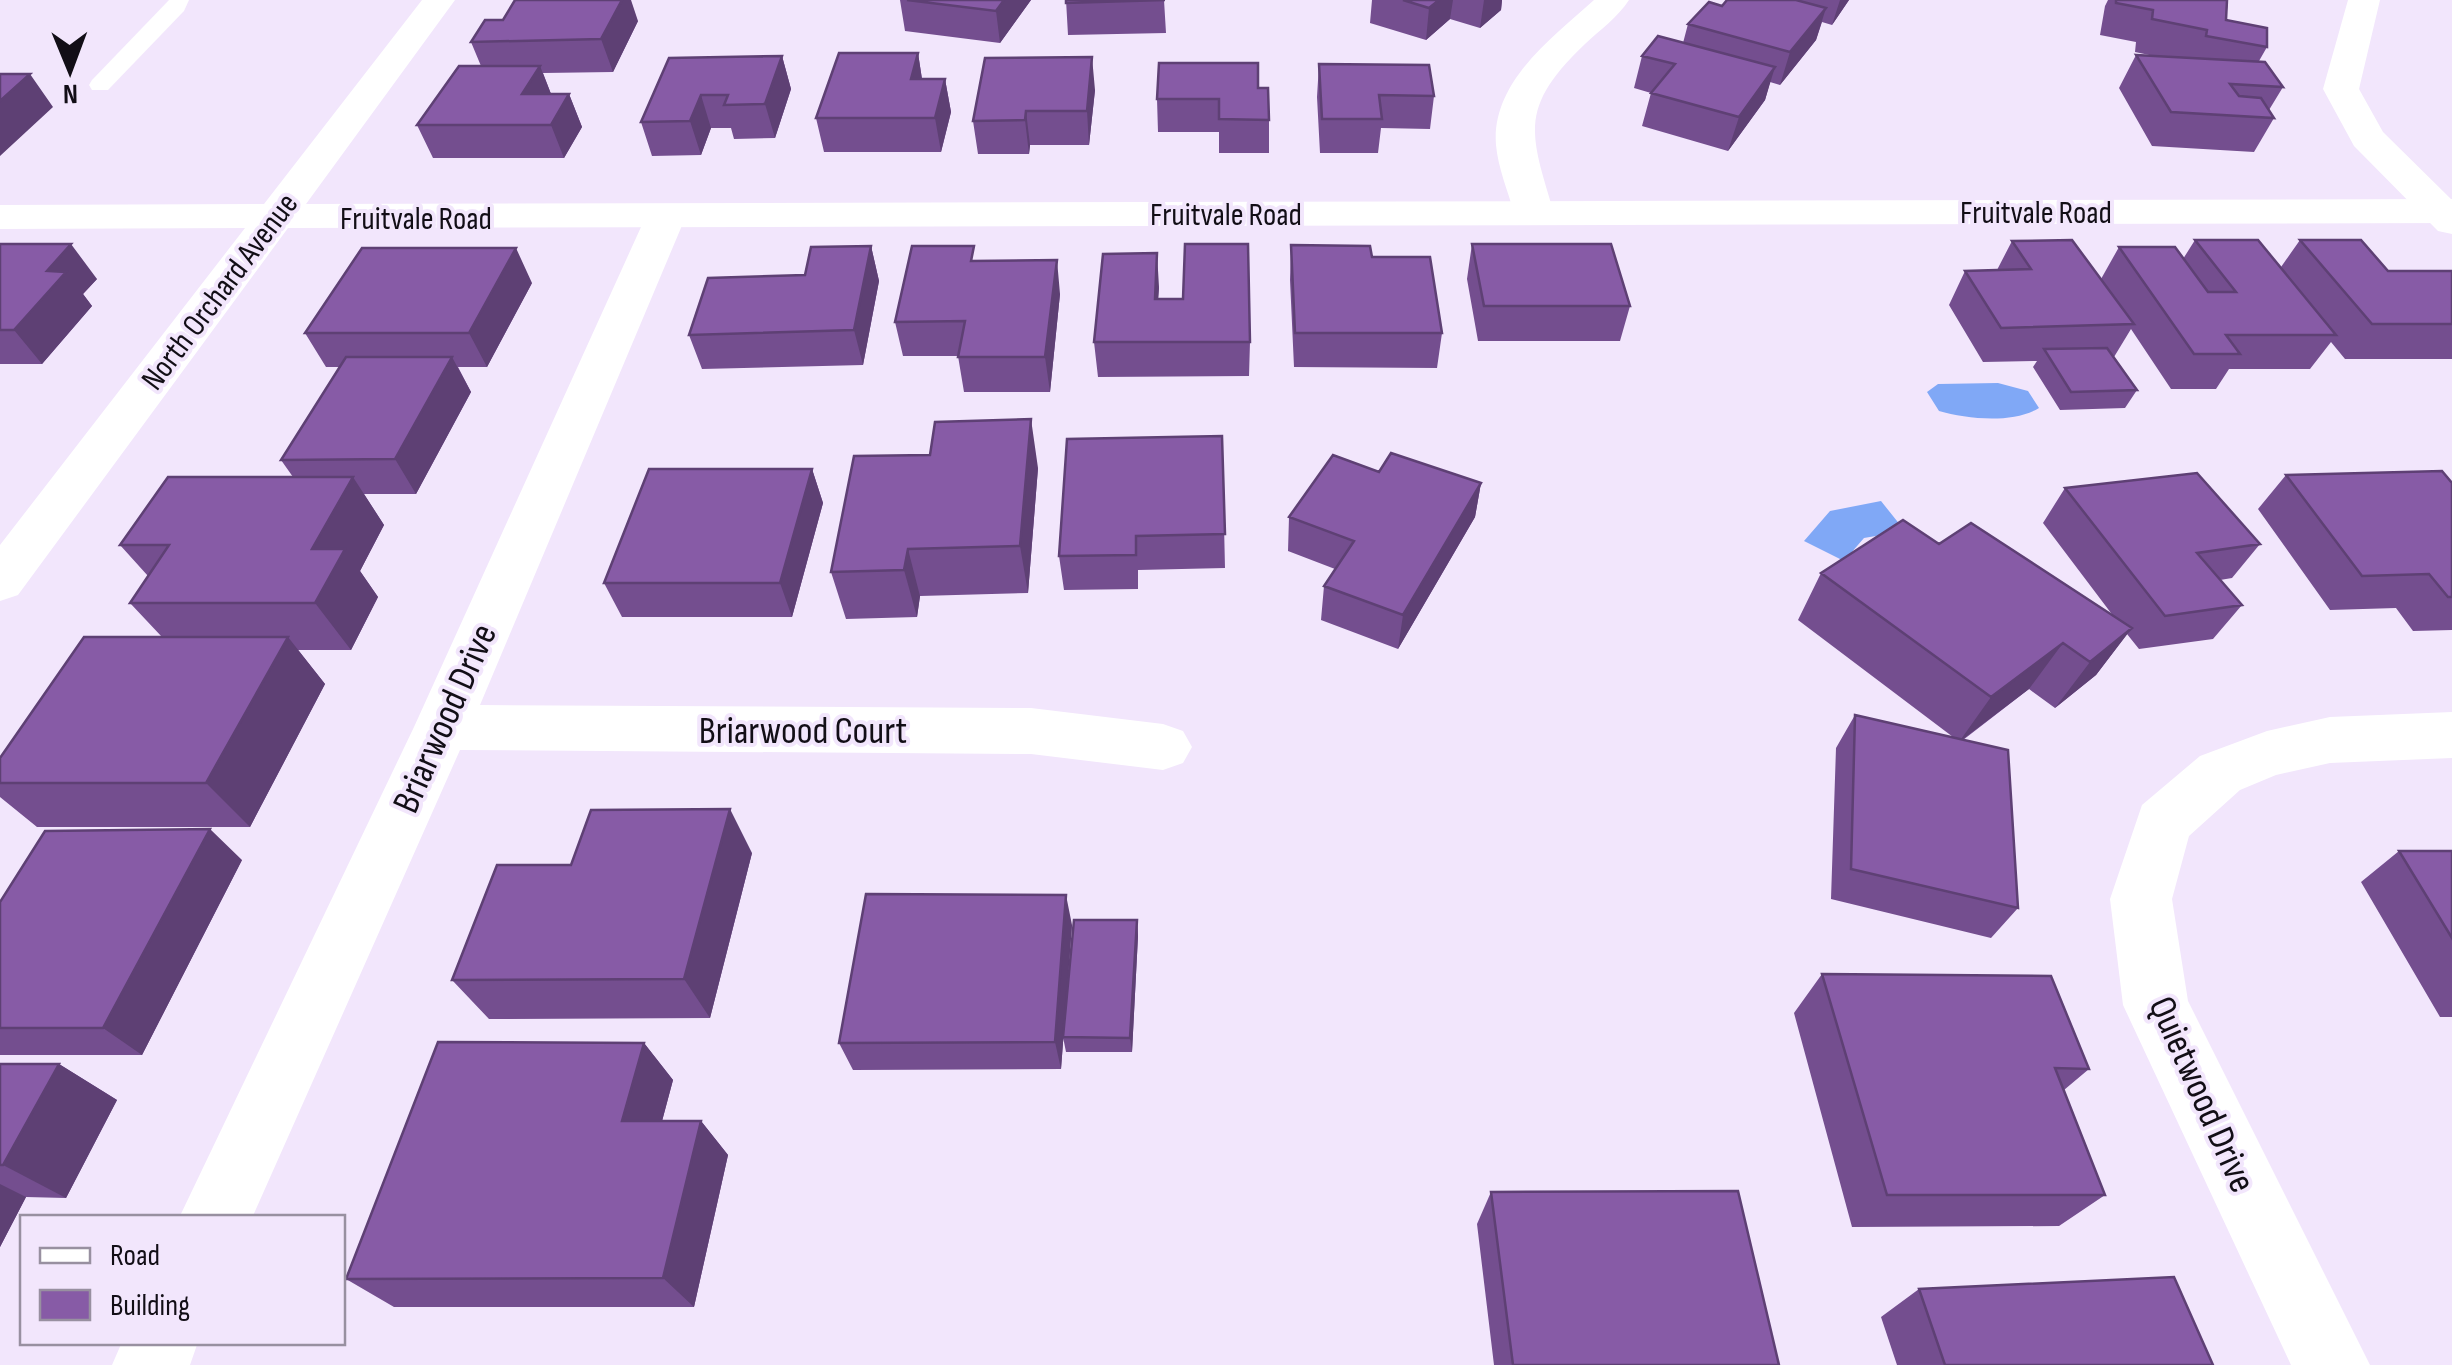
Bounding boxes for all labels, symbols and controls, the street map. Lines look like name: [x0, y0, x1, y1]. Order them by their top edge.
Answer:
north arrow: [20, 20, 120, 120]
text: N: [63, 77, 78, 110]
street label: North Orchard Avenue: [134, 186, 307, 398]
street label: Fruitvale Road: [1960, 194, 2112, 233]
street label: Fruitvale Road: [1150, 196, 1302, 235]
street label: Fruitvale Road: [340, 200, 492, 239]
street label: Briarwood Drive: [384, 617, 507, 820]
street label: Briarwood Court: [699, 709, 907, 754]
street label: Quietwood Drive: [2138, 990, 2265, 1199]
legend: [20, 1215, 345, 1345]
text: Road: [110, 1238, 160, 1274]
text: Building: [110, 1288, 190, 1324]

